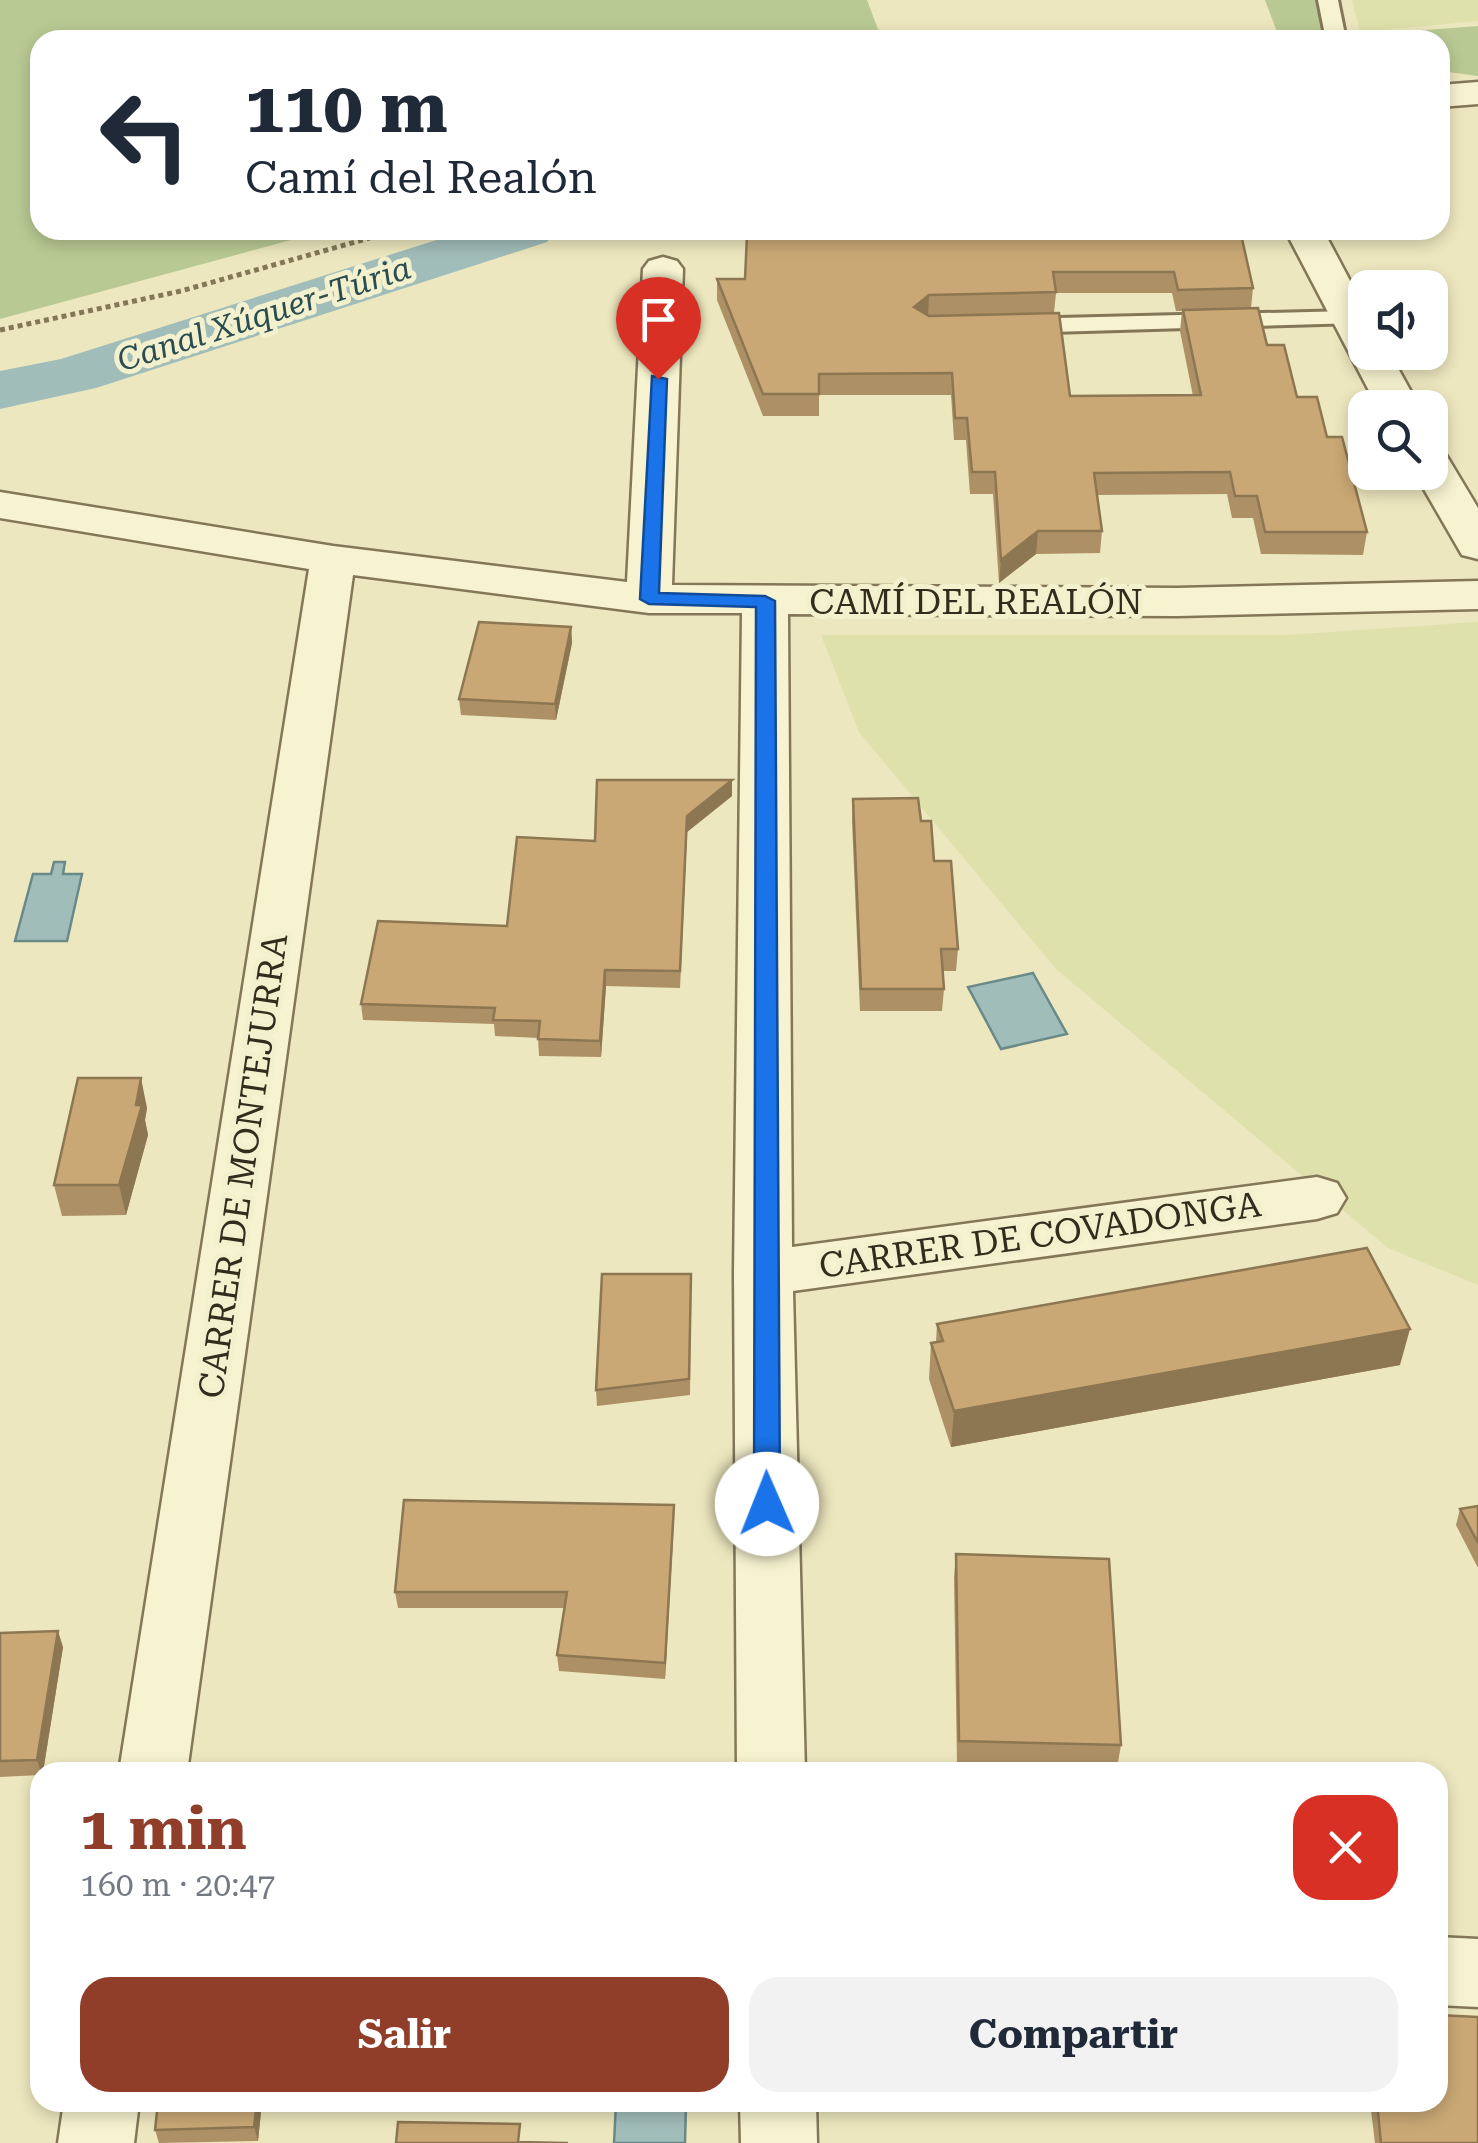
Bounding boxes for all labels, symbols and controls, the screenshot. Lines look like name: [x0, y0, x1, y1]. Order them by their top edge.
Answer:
text: 110 m: [245, 67, 448, 149]
icon: left: [80, 70, 210, 200]
text: Camí del Realón: [245, 151, 597, 204]
water label: Canal Xúquer-Túria: [112, 249, 416, 379]
map controls: [1348, 270, 1448, 490]
button: sound: [1348, 270, 1448, 370]
pin: [616, 277, 701, 380]
icon: arrive: [631, 292, 686, 347]
button: search: [1348, 390, 1448, 490]
street label: CAMÍ DEL REALÓN: [809, 582, 1143, 623]
street label: CARRER DE MONTEJURRA: [191, 931, 296, 1401]
street label: CARRER DE COVADONGA: [816, 1184, 1264, 1287]
position arrow: [715, 1452, 819, 1556]
text: 1 min: [80, 1793, 247, 1864]
button: close: [1293, 1795, 1398, 1900]
text: 160 m · 20:47: [80, 1866, 275, 1904]
button: Salir: [80, 1977, 729, 2092]
button: Compartir: [749, 1977, 1398, 2092]

